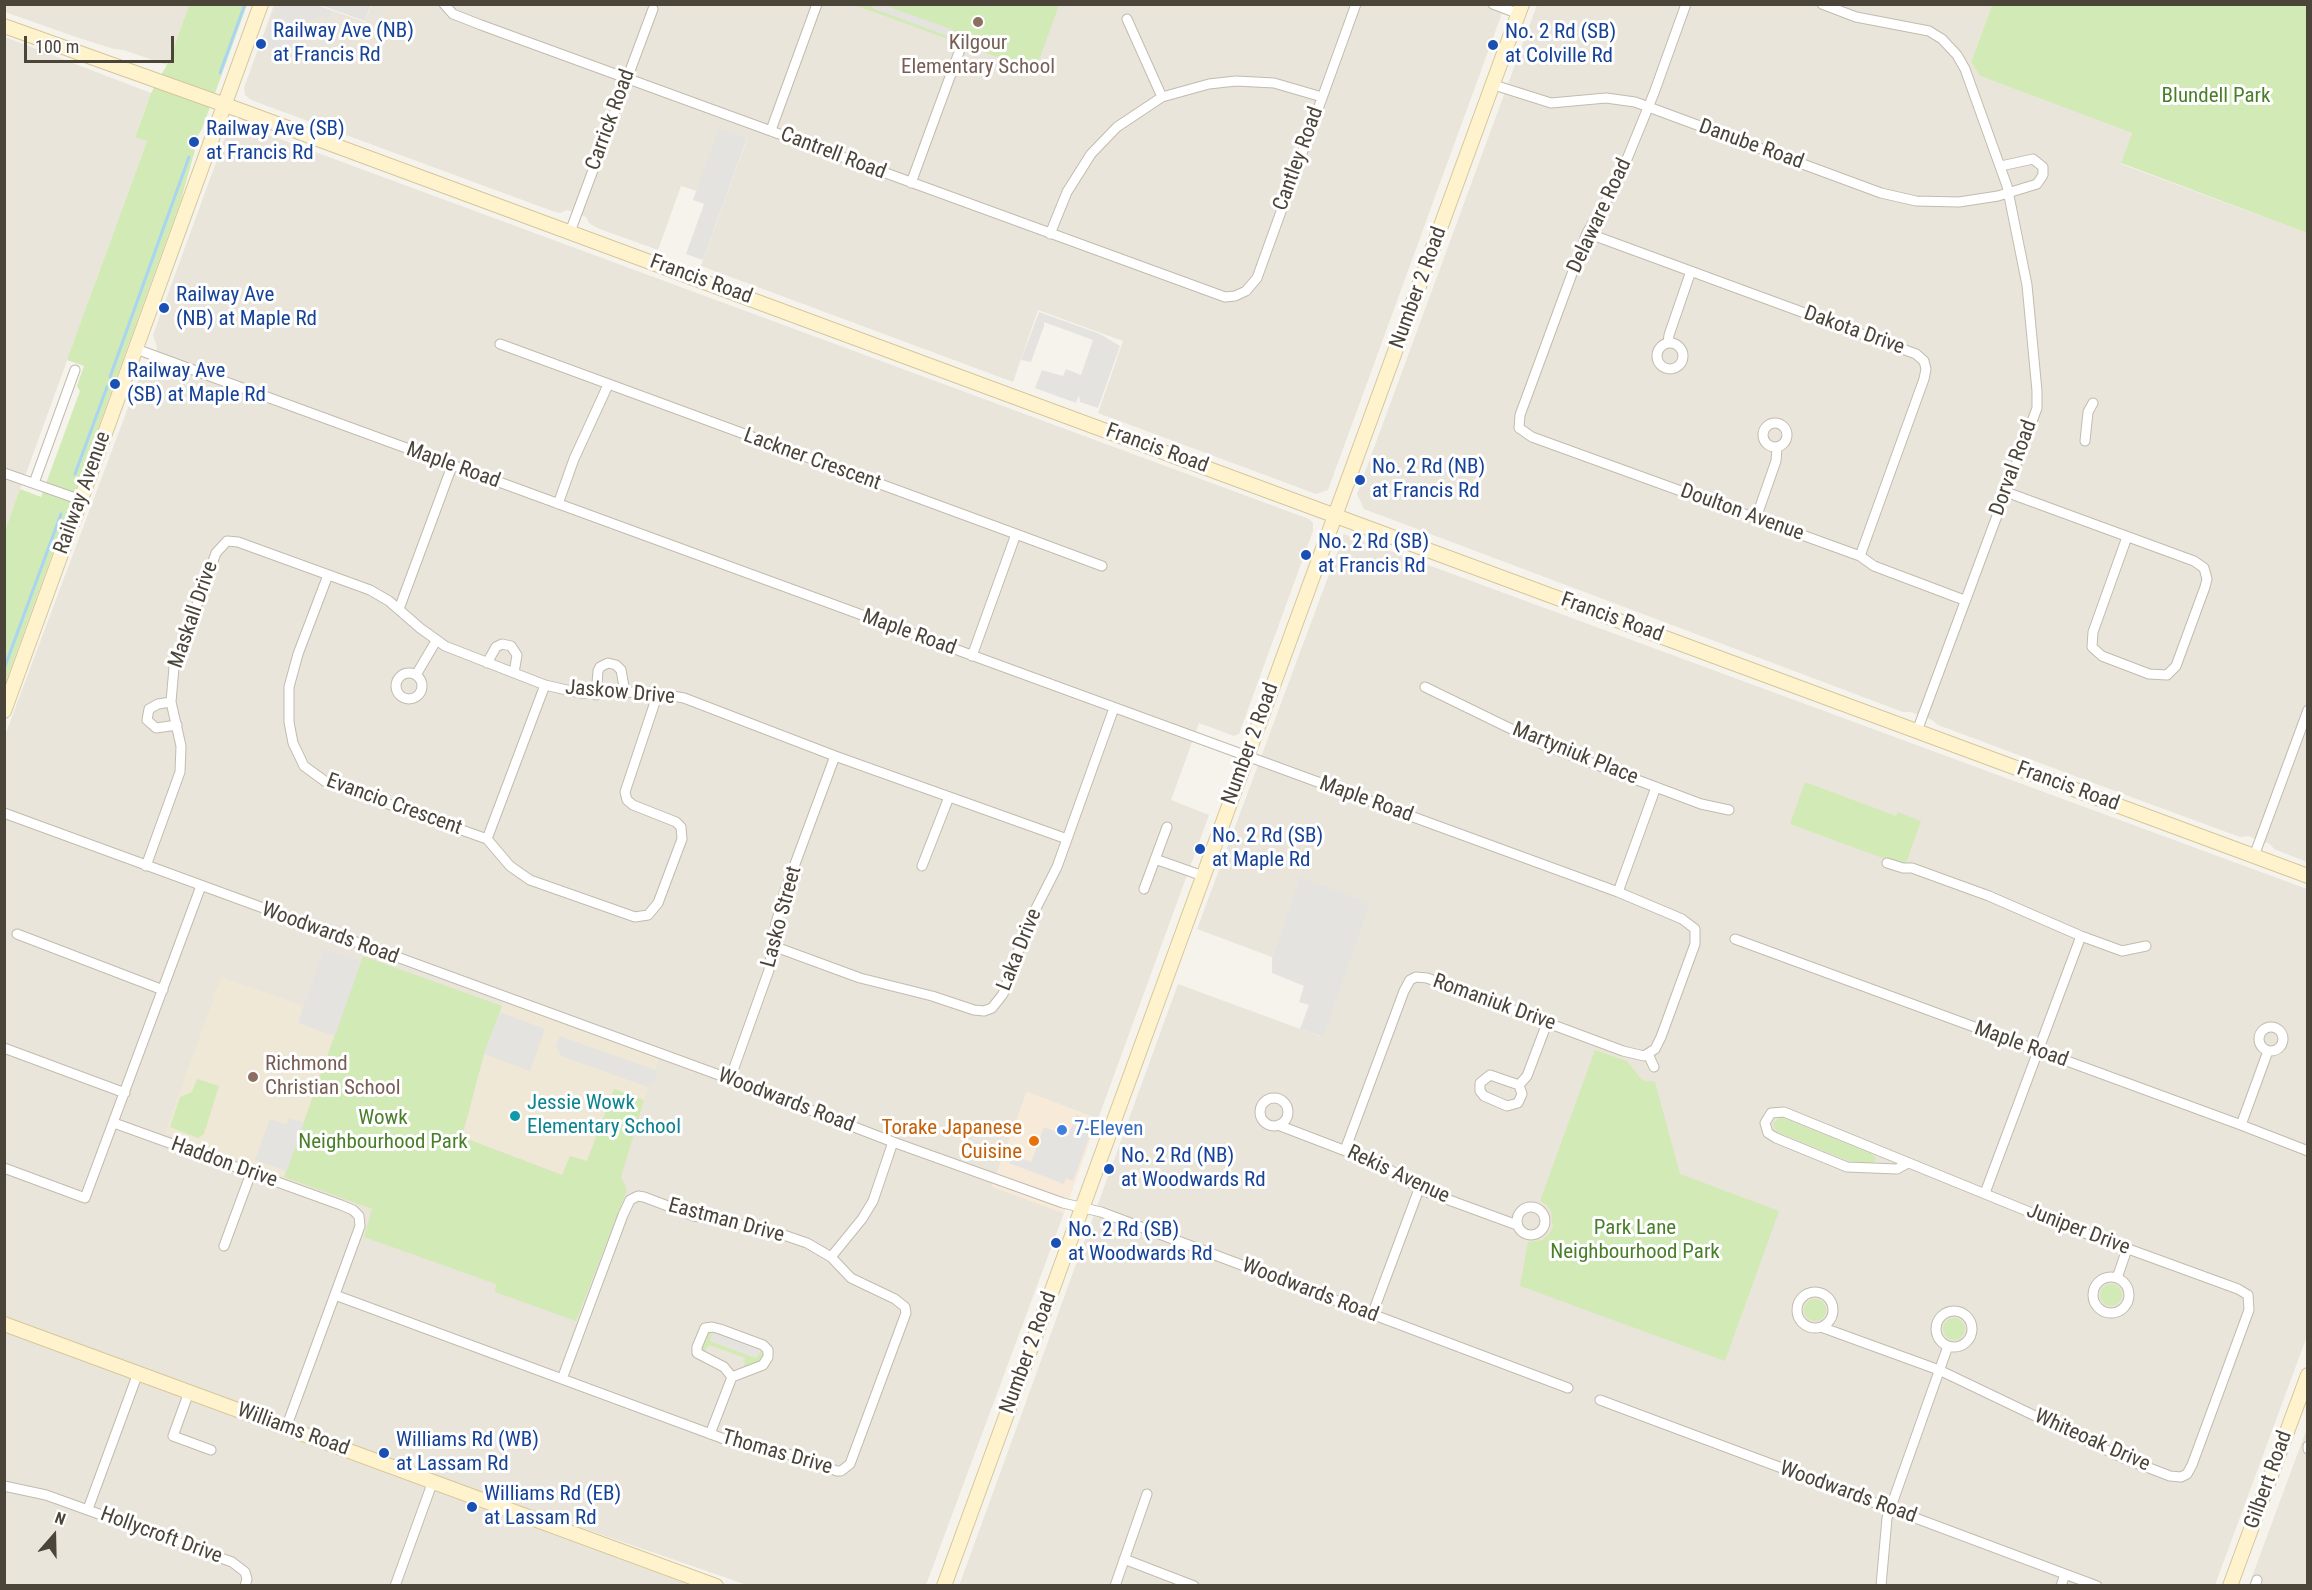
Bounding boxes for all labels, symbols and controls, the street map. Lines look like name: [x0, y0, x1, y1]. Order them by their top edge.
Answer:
marker: Kilgour Elementary School: [971, 15, 985, 29]
place label: Railway Ave (NB) at Francis Rd: [273, 19, 414, 69]
place label: No. 2 Rd (SB) at Colville Rd: [1505, 20, 1616, 70]
scale bar: [27, 24, 177, 62]
place label: Kilgour Elementary School: [901, 31, 1055, 81]
text: 100 m: [35, 36, 79, 57]
marker: Railway Ave (NB) at Francis Rd: [254, 37, 268, 51]
marker: No. 2 Rd (SB) at Colville Rd: [1486, 38, 1500, 52]
street label: Carrick Road: [581, 66, 641, 174]
park label: Blundell Park: [2162, 84, 2270, 110]
street label: Cantley Road: [1269, 104, 1329, 214]
street label: Danube Road: [1695, 114, 1807, 176]
place label: Railway Ave (SB) at Francis Rd: [206, 117, 345, 167]
street label: Cantrell Road: [777, 122, 889, 186]
marker: Railway Ave (SB) at Francis Rd: [187, 135, 201, 149]
street label: Delaware Road: [1562, 155, 1638, 277]
street label: Number 2 Road: [1385, 224, 1453, 352]
street label: Francis Road: [646, 250, 756, 310]
place label: Railway Ave (NB) at Maple Rd: [176, 283, 317, 333]
marker: Railway Ave (NB) at Maple Rd: [157, 301, 171, 315]
street label: Dakota Drive: [1800, 301, 1908, 361]
place label: Railway Ave (SB) at Maple Rd: [127, 359, 266, 409]
marker: Railway Ave (SB) at Maple Rd: [108, 377, 122, 391]
street label: Dorval Road: [1985, 417, 2043, 519]
street label: Francis Road: [1102, 419, 1212, 479]
street label: Lackner Crescent: [740, 424, 884, 496]
street label: Railway Avenue: [49, 428, 117, 558]
street label: Maple Road: [403, 437, 503, 495]
place label: No. 2 Rd (NB) at Francis Rd: [1372, 455, 1485, 505]
marker: No. 2 Rd (NB) at Francis Rd: [1353, 473, 1367, 487]
street label: Doulton Avenue: [1677, 479, 1807, 547]
place label: No. 2 Rd (SB) at Francis Rd: [1318, 530, 1429, 580]
marker: No. 2 Rd (SB) at Francis Rd: [1299, 548, 1313, 562]
street label: Maskall Drive: [164, 558, 224, 672]
street label: Francis Road: [1557, 588, 1667, 648]
street label: Maple Road: [859, 604, 959, 662]
street label: Jaskow Drive: [564, 676, 676, 710]
street label: Number 2 Road: [1217, 680, 1285, 808]
street label: Martyniuk Place: [1508, 717, 1642, 791]
street label: Francis Road: [2013, 757, 2123, 817]
street label: Evancio Crescent: [323, 769, 465, 841]
street label: Maple Road: [1316, 771, 1416, 829]
place label: No. 2 Rd (SB) at Maple Rd: [1212, 824, 1323, 874]
marker: No. 2 Rd (SB) at Maple Rd: [1193, 842, 1207, 856]
street label: Lasko Street: [756, 864, 808, 970]
street label: Woodwards Road: [258, 898, 402, 970]
street label: Laka Drive: [992, 905, 1048, 995]
street label: Romaniuk Drive: [1429, 969, 1559, 1037]
street label: Maple Road: [1971, 1016, 2071, 1074]
place label: Richmond Christian School: [265, 1052, 401, 1102]
street label: Woodwards Road: [714, 1063, 858, 1139]
marker: Richmond Christian School: [246, 1070, 260, 1084]
place label: Jessie Wowk Elementary School: [527, 1091, 681, 1141]
park label: Wowk Neighbourhood Park: [298, 1106, 468, 1156]
marker: Jessie Wowk Elementary School: [508, 1109, 522, 1123]
place label: Torake Japanese Cuisine: [882, 1116, 1022, 1166]
place label: 7-Eleven: [1074, 1117, 1143, 1143]
marker: 7-Eleven: [1055, 1123, 1069, 1137]
street label: Haddon Drive: [167, 1132, 281, 1194]
marker: Torake Japanese Cuisine: [1027, 1134, 1041, 1148]
street label: Rekis Avenue: [1343, 1140, 1453, 1210]
place label: No. 2 Rd (NB) at Woodwards Rd: [1121, 1144, 1266, 1194]
marker: No. 2 Rd (NB) at Woodwards Rd: [1102, 1162, 1116, 1176]
street label: Eastman Drive: [665, 1193, 787, 1249]
street label: Juniper Drive: [2023, 1199, 2133, 1261]
park label: Park Lane Neighbourhood Park: [1550, 1216, 1720, 1266]
place label: No. 2 Rd (SB) at Woodwards Rd: [1068, 1218, 1213, 1268]
marker: No. 2 Rd (SB) at Woodwards Rd: [1049, 1236, 1063, 1250]
street label: Woodwards Road: [1238, 1253, 1382, 1329]
street label: Number 2 Road: [995, 1289, 1063, 1417]
street label: Williams Road: [233, 1398, 353, 1462]
street label: Whiteoak Drive: [2030, 1404, 2154, 1478]
street label: Thomas Drive: [719, 1425, 835, 1481]
place label: Williams Rd (WB) at Lassam Rd: [396, 1428, 539, 1478]
street label: Gilbert Road: [2240, 1428, 2298, 1532]
marker: Williams Rd (WB) at Lassam Rd: [377, 1446, 391, 1460]
street label: Woodwards Road: [1776, 1457, 1920, 1529]
place label: Williams Rd (EB) at Lassam Rd: [484, 1482, 621, 1532]
marker: Williams Rd (EB) at Lassam Rd: [465, 1500, 479, 1514]
street label: Hollycroft Drive: [97, 1502, 225, 1570]
north arrow: [24, 1506, 84, 1566]
text: N: [52, 1508, 68, 1529]

